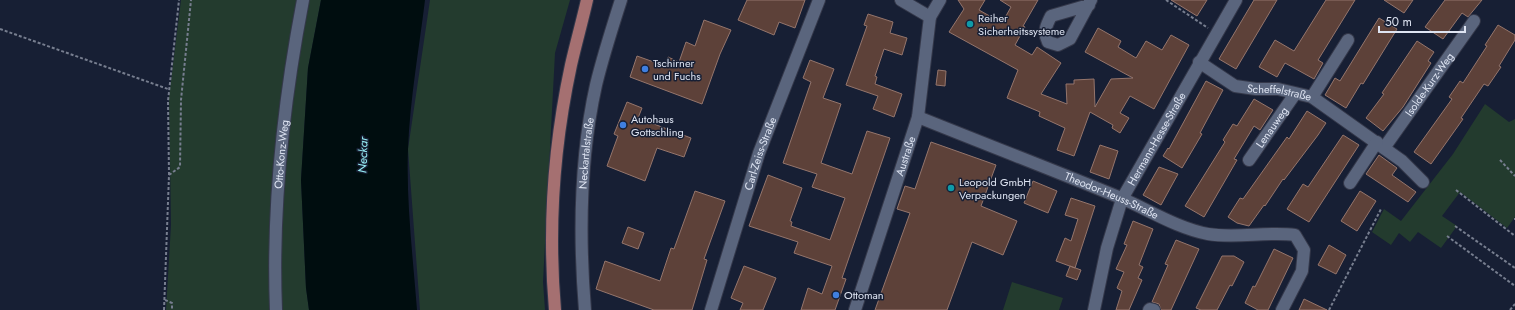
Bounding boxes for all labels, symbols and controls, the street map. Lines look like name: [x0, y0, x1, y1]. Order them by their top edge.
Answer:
scale bar: [1379, 8, 1465, 34]
place label: Reiher Sicherheitssysteme: [978, 10, 1065, 39]
text: 50 m: [1385, 13, 1412, 31]
marker: Reiher Sicherheitssysteme: [965, 19, 975, 29]
street label: Isolde-Kurz-Weg: [1401, 49, 1457, 120]
place label: Tschirner und Fuchs: [653, 55, 701, 84]
marker: Tschirner und Fuchs: [640, 64, 650, 74]
street label: Scheffelstraße: [1246, 80, 1313, 105]
street label: Hermann-Hesse-Straße: [1123, 89, 1190, 188]
street label: Lenauweg: [1252, 103, 1292, 151]
place label: Autohaus Gottschling: [631, 111, 684, 140]
street label: Carl-Zeiss-Straße: [740, 114, 780, 192]
street label: Neckartalstraße: [575, 116, 598, 189]
street label: Otto-Konz-Weg: [270, 119, 292, 189]
marker: Autohaus Gottschling: [618, 120, 628, 130]
street label: Austraße: [891, 134, 919, 178]
water label: Neckar: [353, 136, 373, 173]
street label: Theodor-Heuss-Straße: [1062, 168, 1162, 223]
place label: Leopold GmbH Verpackungen: [959, 174, 1031, 203]
marker: Leopold GmbH Verpackungen: [946, 183, 956, 193]
place label: Ottoman: [844, 287, 884, 303]
marker: Ottoman: [831, 290, 841, 300]

